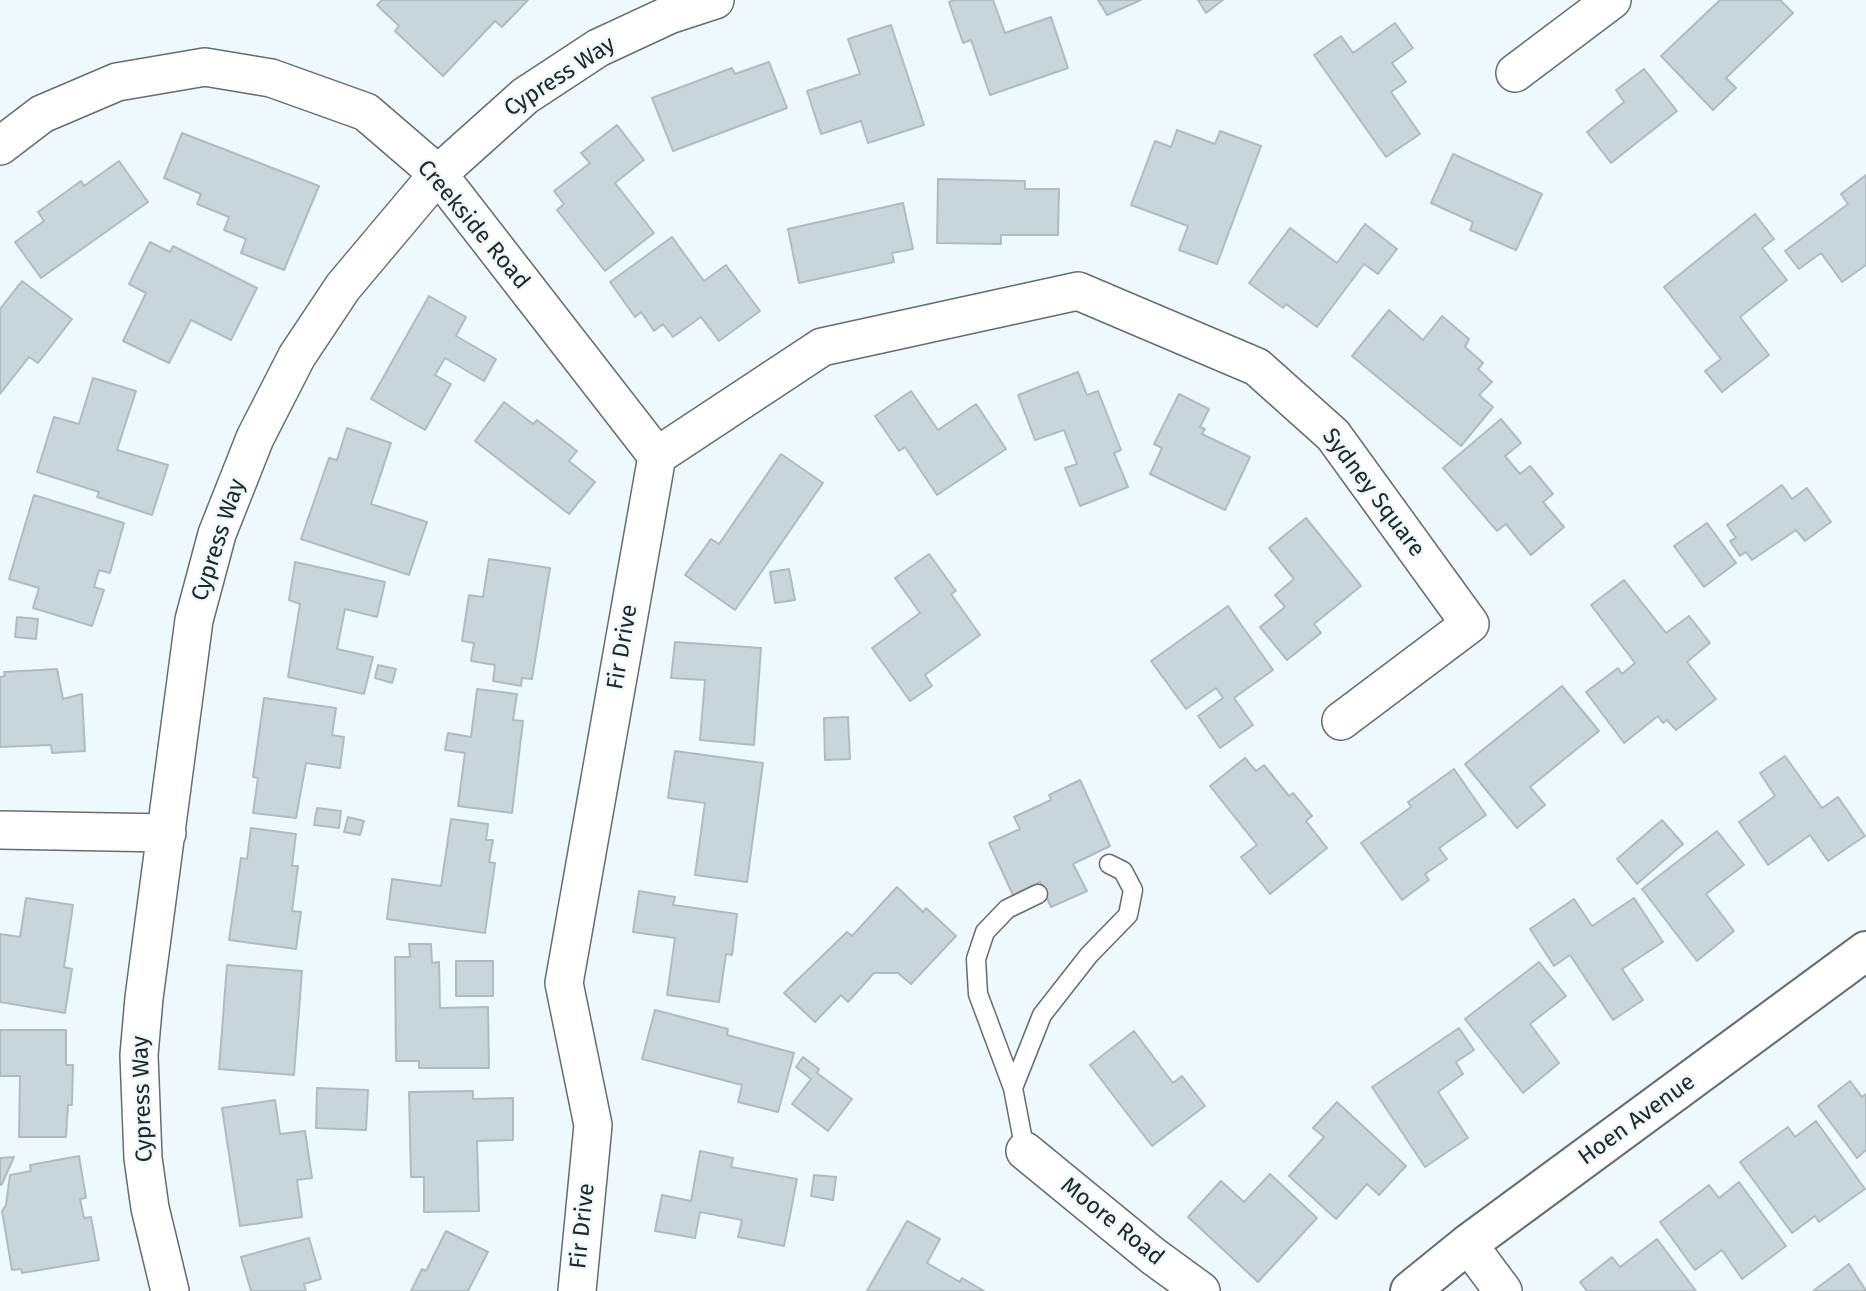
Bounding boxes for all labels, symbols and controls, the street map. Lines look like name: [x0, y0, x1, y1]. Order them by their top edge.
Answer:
street label: Cypress Way: [499, 31, 621, 123]
street label: Creekside Road: [411, 155, 535, 295]
street label: Sydney Square: [1316, 423, 1430, 563]
street label: Cypress Way: [186, 476, 252, 604]
street label: Fir Drive: [602, 602, 644, 692]
street label: Cypress Way: [127, 1035, 159, 1163]
street label: Hoen Avenue: [1573, 1068, 1701, 1172]
street label: Moore Road: [1055, 1172, 1169, 1272]
street label: Fir Drive: [565, 1182, 601, 1270]

